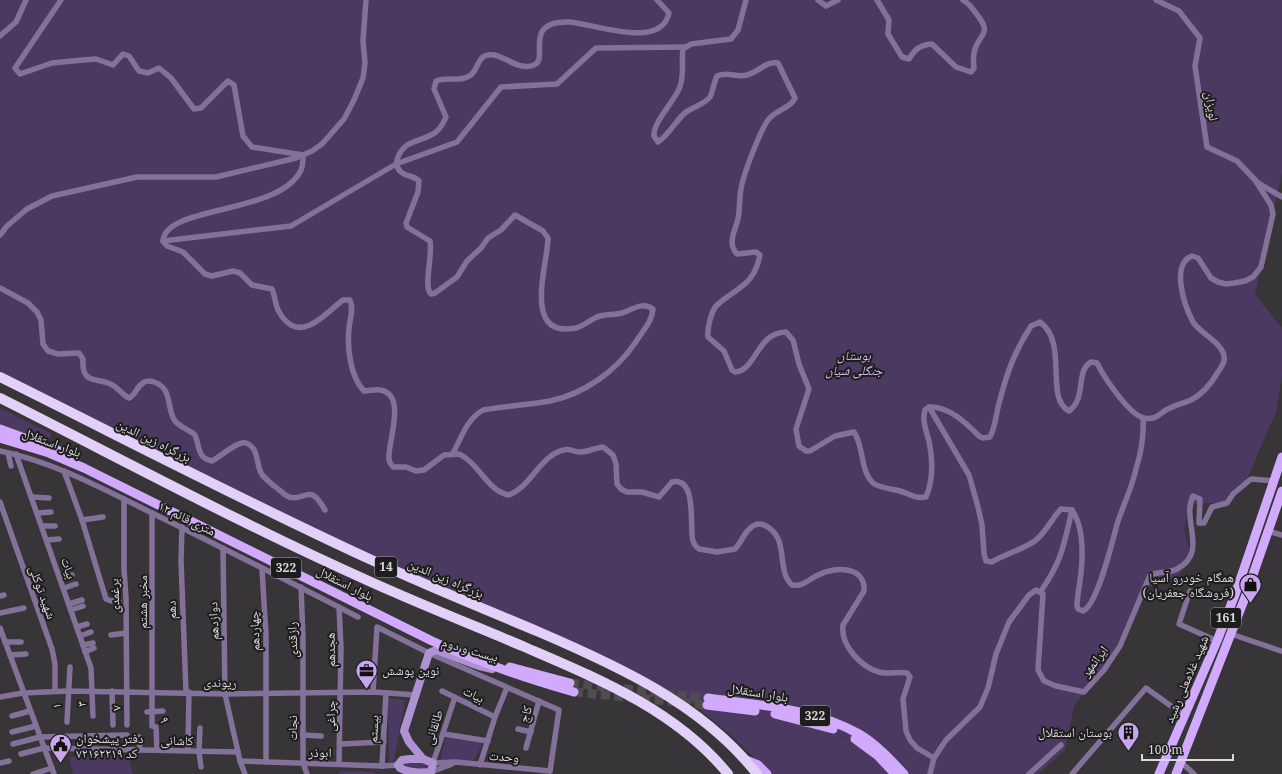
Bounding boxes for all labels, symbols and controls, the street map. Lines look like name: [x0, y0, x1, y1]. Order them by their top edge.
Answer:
street label: لویزان: [1201, 90, 1223, 122]
park label: بوستان جنگلی شیان: [825, 346, 884, 379]
street label: بزرگراه زین الدین: [114, 414, 194, 466]
street label: بلوار استقلال: [20, 423, 84, 461]
street label: ۱۲ متری قائم: [155, 496, 219, 540]
street label: بزرگراه زین الدین: [405, 554, 487, 602]
street label: بیات: [57, 555, 81, 581]
road number: 14: [375, 557, 397, 577]
road number: 322: [271, 558, 301, 578]
street label: بلوار استقلال: [314, 561, 376, 605]
street label: شهید توکلی: [25, 563, 61, 621]
place label: همگام خودرو آسیا (فروشگاه جعفریان): [1142, 568, 1234, 601]
shop icon: همگام خودرو آسیا (فروشگاه جعفریان): [1237, 571, 1263, 604]
street label: مخبر هشتم: [133, 575, 151, 629]
street label: برغمدی: [104, 578, 124, 614]
street label: دهم: [162, 600, 180, 620]
street label: دوازدهم: [203, 601, 223, 641]
road number: 161: [1211, 608, 1241, 628]
street label: چهاردهم: [244, 611, 264, 651]
street label: رازقندی: [282, 621, 302, 659]
street label: هجدهم: [321, 632, 339, 668]
street label: بیست و دوم: [440, 632, 500, 666]
street label: شهید غلامعلی رشید: [1159, 632, 1213, 726]
street label: ایرانمهر: [1076, 642, 1112, 681]
office icon: نوین پوشش: [354, 657, 380, 690]
place label: نوین پوشش: [382, 661, 439, 679]
street label: ریوندی: [203, 673, 237, 691]
street label: بلوار استقلال: [726, 678, 790, 706]
street label: بیات: [460, 681, 488, 707]
street label: ۳: [72, 700, 90, 708]
street label: چراغی: [321, 700, 339, 732]
street label: ۱: [47, 703, 65, 709]
street label: کاج: [514, 703, 537, 725]
street label: ۷: [107, 705, 125, 711]
road number: 322: [800, 706, 830, 726]
street label: طالقانی: [419, 707, 447, 747]
street label: بیستم: [363, 714, 383, 744]
street label: ۹: [156, 715, 174, 725]
street label: نجات: [283, 715, 301, 741]
building icon: بوستان استقلال: [1115, 719, 1141, 752]
place label: بوستان استقلال: [1038, 723, 1112, 741]
place label: دفتر پیشخوان کد ۷۲۱۶۲۲۱۹: [76, 729, 143, 762]
street label: کاشانی: [160, 731, 194, 749]
public building icon: دفتر پیشخوان کد ۷۲۱۶۲۲۱۹: [47, 732, 73, 765]
scale bar: [1142, 736, 1233, 762]
text: 100 m: [1148, 741, 1183, 758]
street label: ابوذر: [307, 743, 332, 761]
street label: وحدت: [488, 746, 520, 766]

